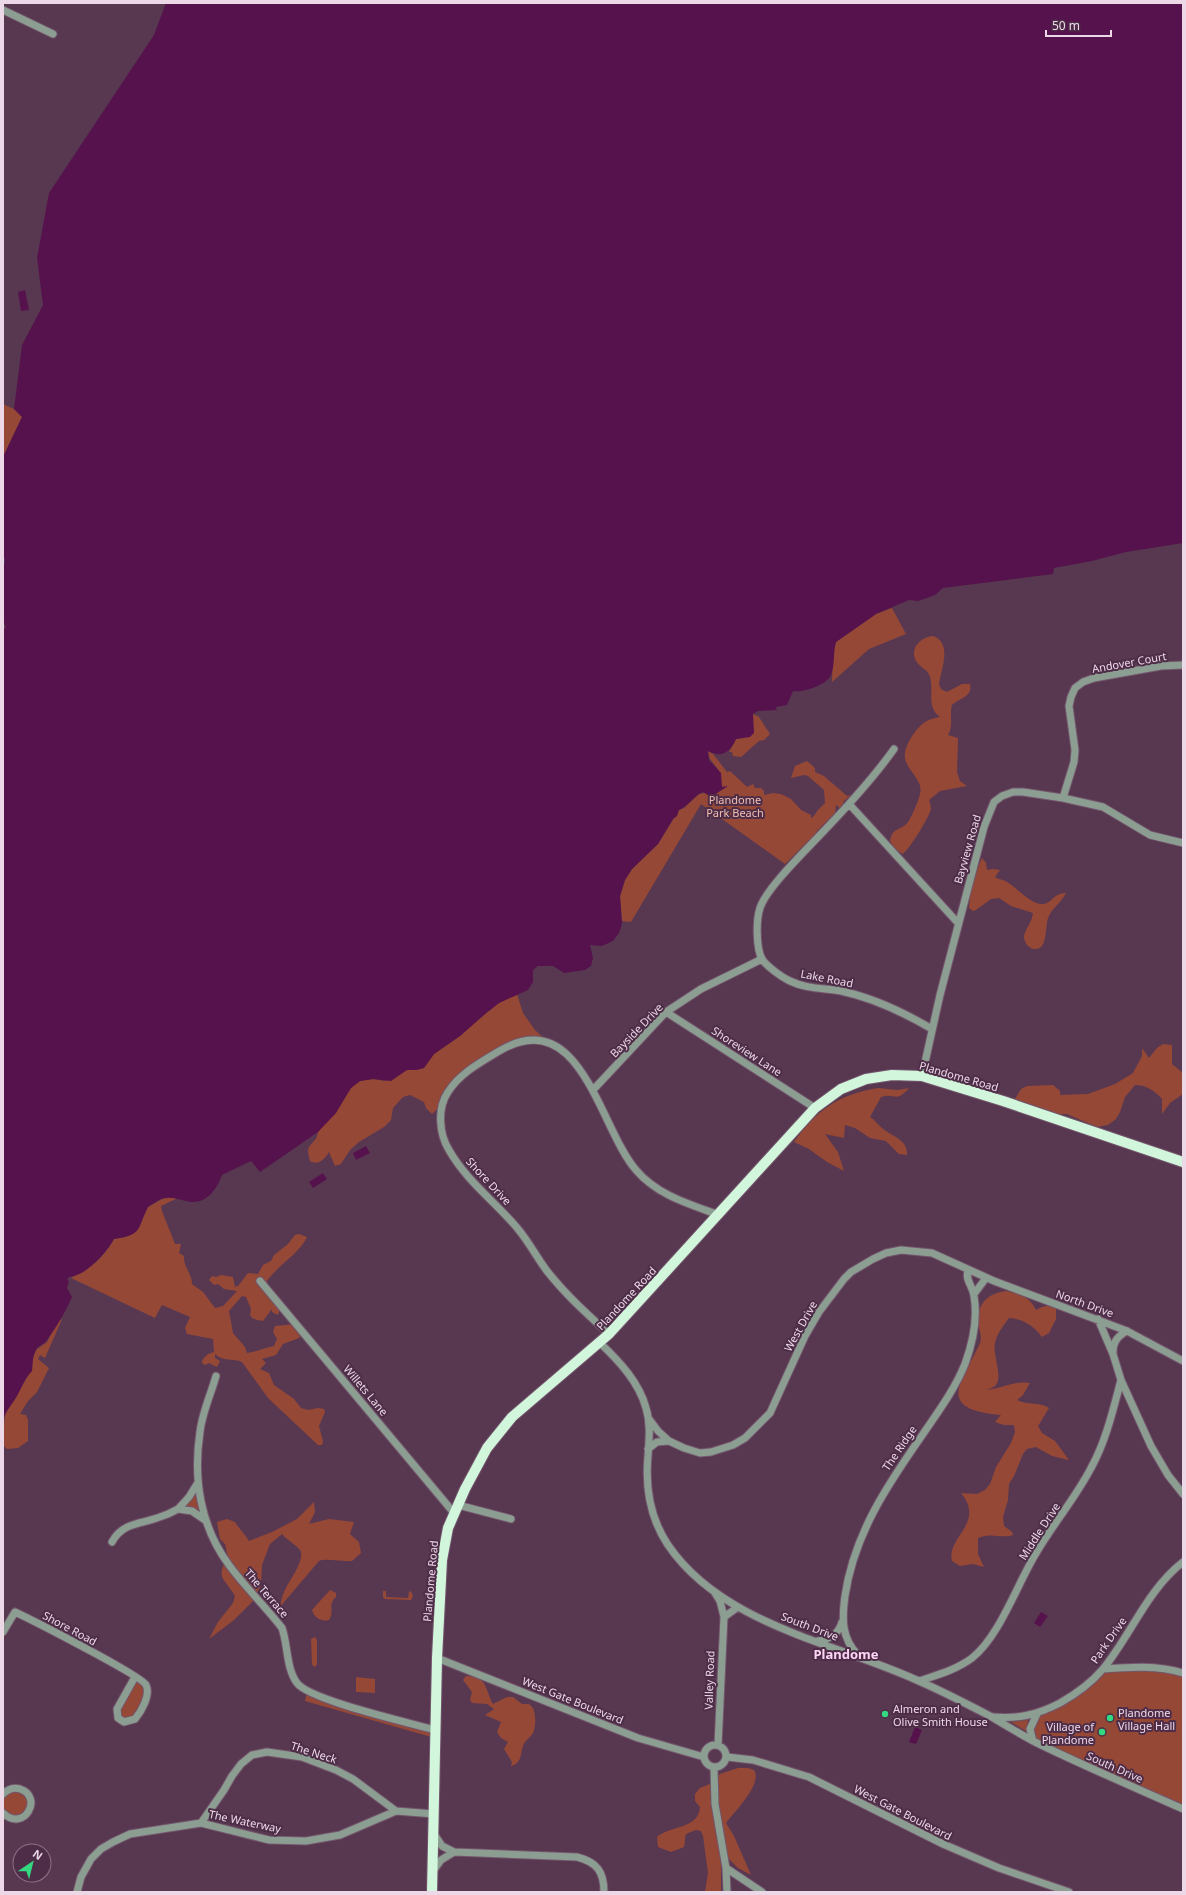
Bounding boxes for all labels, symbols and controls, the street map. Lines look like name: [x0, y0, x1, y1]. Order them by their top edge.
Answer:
scale bar: [1046, 12, 1111, 38]
text: 50 m: [1052, 17, 1080, 34]
street label: Andover Court: [1091, 648, 1167, 676]
park label: Plandome Park Beach: [706, 792, 764, 820]
street label: Bayview Road: [950, 813, 984, 885]
street label: Lake Road: [799, 966, 855, 990]
street label: Bayside Drive: [606, 1000, 666, 1060]
street label: Shoreview Lane: [709, 1023, 785, 1079]
street label: Plandome Road: [918, 1058, 1000, 1094]
street label: Shore Drive: [463, 1154, 515, 1208]
street label: Plandome Road: [593, 1263, 659, 1333]
street label: North Drive: [1054, 1286, 1116, 1320]
street label: West Drive: [780, 1298, 820, 1354]
street label: Willets Lane: [340, 1361, 392, 1419]
street label: The Ridge: [878, 1422, 920, 1474]
street label: Middle Drive: [1015, 1499, 1063, 1563]
street label: Plandome Road: [419, 1540, 441, 1622]
street label: The Terrace: [242, 1565, 292, 1621]
street label: Shore Road: [40, 1607, 100, 1649]
street label: South Drive: [779, 1608, 841, 1644]
street label: Park Drive: [1087, 1614, 1129, 1666]
district label: Plandome: [814, 1645, 879, 1663]
street label: Valley Road: [700, 1650, 718, 1710]
street label: West Gate Boulevard: [520, 1673, 626, 1727]
place label: Almeron and Olive Smith House: [893, 1701, 988, 1729]
place label: Plandome Village Hall: [1118, 1705, 1175, 1733]
marker: Almeron and Olive Smith House: [880, 1709, 890, 1719]
marker: Plandome Village Hall: [1105, 1713, 1115, 1723]
place label: Village of Plandome: [1042, 1719, 1095, 1747]
marker: Village of Plandome: [1097, 1727, 1107, 1737]
street label: The Neck: [289, 1737, 339, 1767]
street label: South Drive: [1084, 1748, 1146, 1786]
street label: West Gate Boulevard: [852, 1781, 954, 1843]
street label: The Waterway: [208, 1806, 283, 1836]
north arrow: [12, 1843, 52, 1883]
text: N: [30, 1846, 46, 1863]

